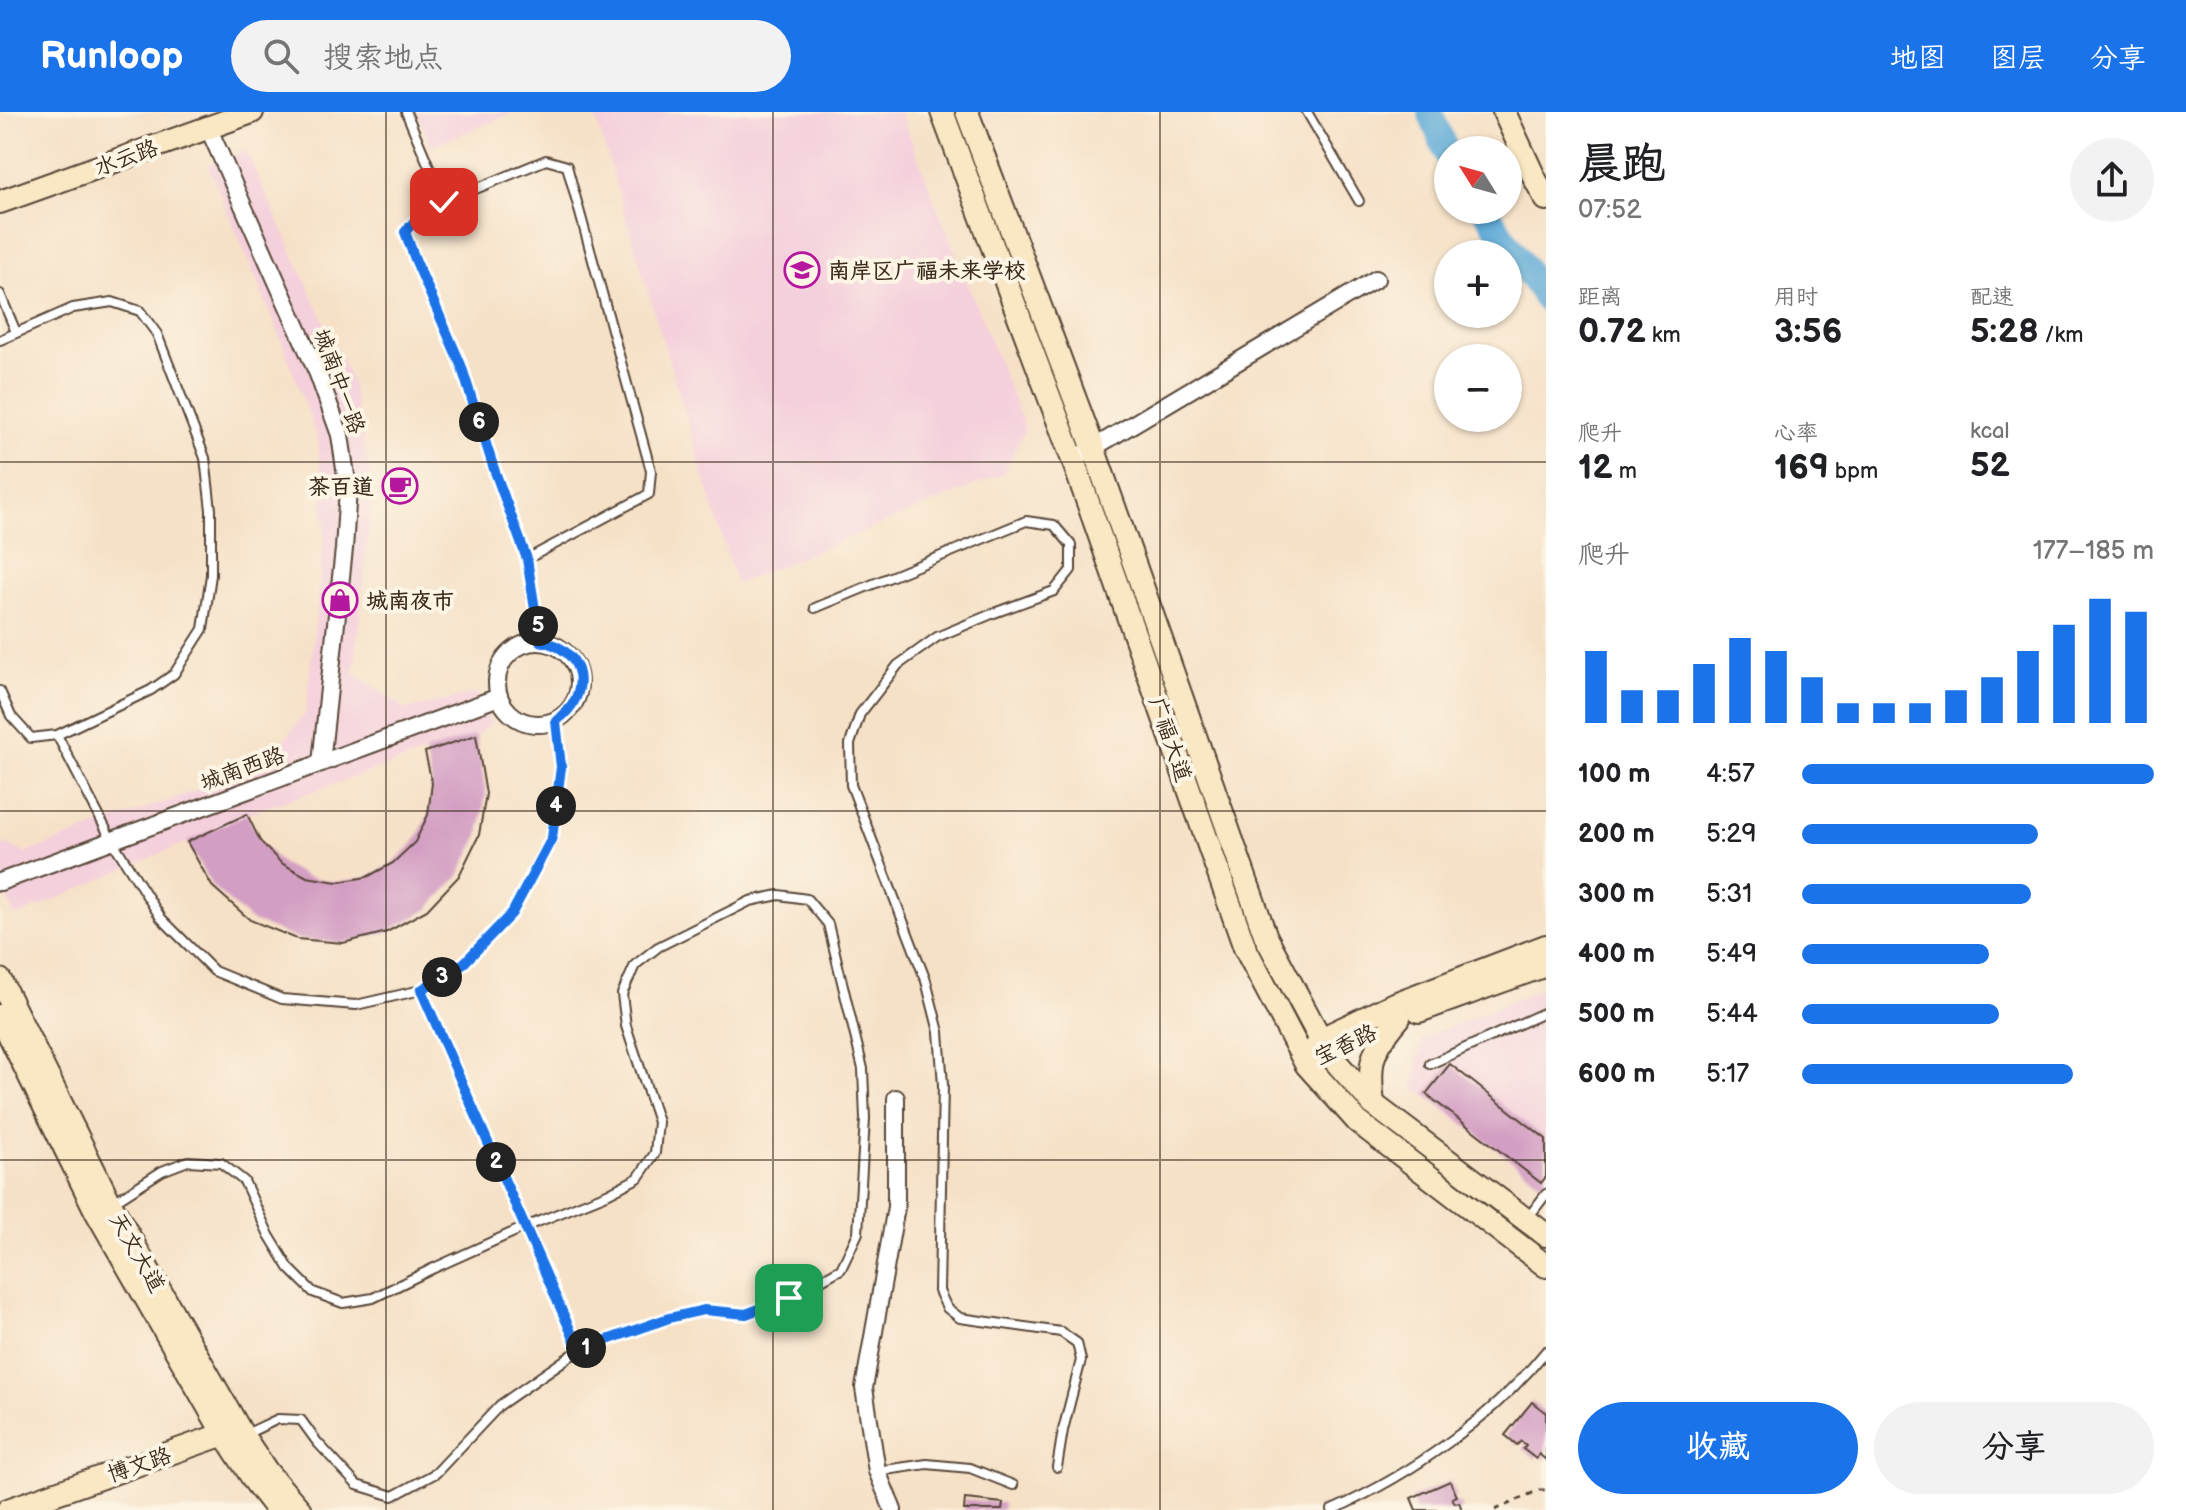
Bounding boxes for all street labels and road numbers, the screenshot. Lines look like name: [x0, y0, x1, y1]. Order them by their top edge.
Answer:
street label: 水云路: [91, 134, 162, 182]
street label: 城南中一路: [307, 325, 370, 438]
street label: 广福大道: [1142, 693, 1197, 785]
street label: 城南西路: [197, 742, 288, 797]
street label: 宝香路: [1310, 1019, 1381, 1072]
street label: 天文大道: [103, 1208, 170, 1298]
street label: 博文路: [104, 1442, 175, 1489]

